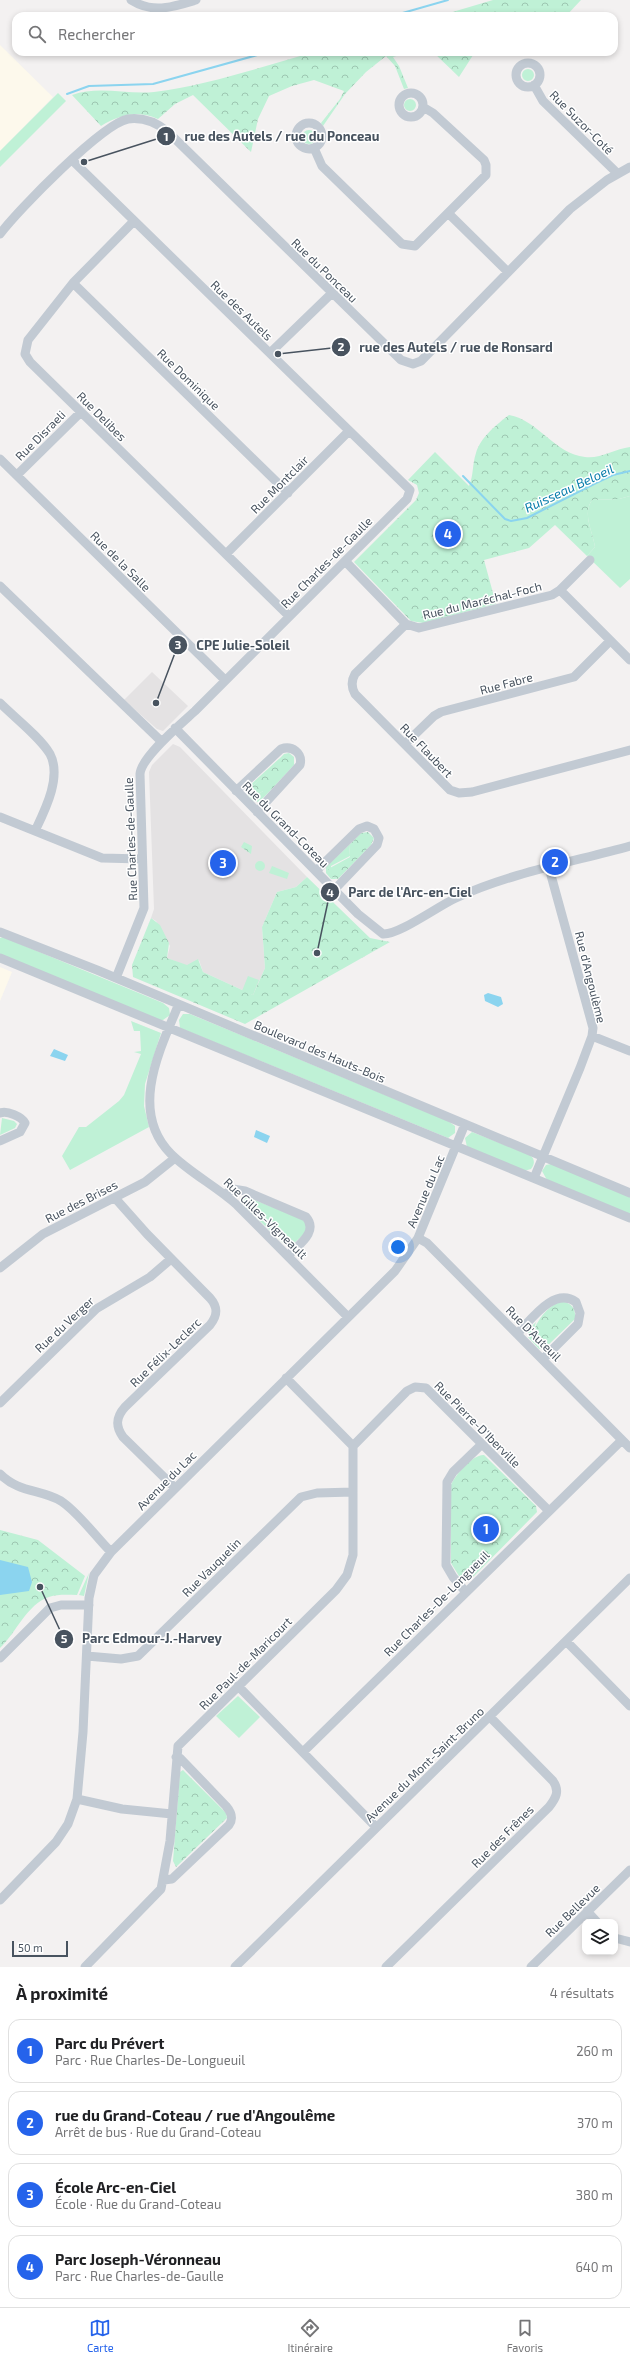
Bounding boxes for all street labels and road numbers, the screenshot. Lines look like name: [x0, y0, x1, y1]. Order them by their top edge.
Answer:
street label: Rue Suzor-Coté: [547, 87, 617, 157]
street label: Rue du Ponceau: [289, 235, 361, 305]
street label: Rue des Autels: [208, 277, 276, 343]
street label: Rue Dominique: [155, 346, 223, 412]
street label: Rue Delibes: [75, 389, 129, 443]
street label: Rue Disraeli: [12, 407, 68, 463]
street label: Rue Montclair: [247, 452, 311, 516]
street label: Rue Charles-de-Gaulle: [277, 513, 375, 611]
street label: Rue de la Salle: [88, 528, 154, 594]
street label: Rue du Maréchal-Foch: [421, 578, 543, 622]
street label: Rue Fabre: [478, 669, 534, 697]
street label: Rue Flaubert: [398, 720, 456, 780]
street label: Rue Charles-de-Gaulle: [121, 777, 139, 901]
street label: Rue du Grand-Coteau: [240, 778, 332, 870]
street label: Rue d'Angoulème: [573, 930, 609, 1024]
street label: Boulevard des Hauts-Bois: [252, 1017, 388, 1085]
street label: Avenue du Lac: [403, 1152, 447, 1230]
street label: Rue Gilles-Vigneault: [221, 1175, 311, 1262]
street label: Rue des Brises: [42, 1177, 120, 1225]
street label: Rue du Verger: [32, 1293, 96, 1355]
street label: Rue D'Auteuil: [504, 1303, 565, 1364]
street label: Rue Félix-Leclerc: [127, 1315, 203, 1389]
street label: Rue Pierre-D'Iberville: [432, 1378, 524, 1470]
street label: Avenue du Lac: [134, 1447, 199, 1512]
street label: Rue Vauquelin: [179, 1535, 243, 1599]
street label: Rue Charles-De-Longueuil: [380, 1547, 492, 1659]
street label: Rue Paul-de-Maricourt: [196, 1614, 294, 1712]
street label: Avenue du Mont-Saint-Bruno: [362, 1703, 486, 1824]
street label: Rue des Frênes: [468, 1802, 536, 1870]
street label: Rue Bellevue: [542, 1880, 602, 1940]

